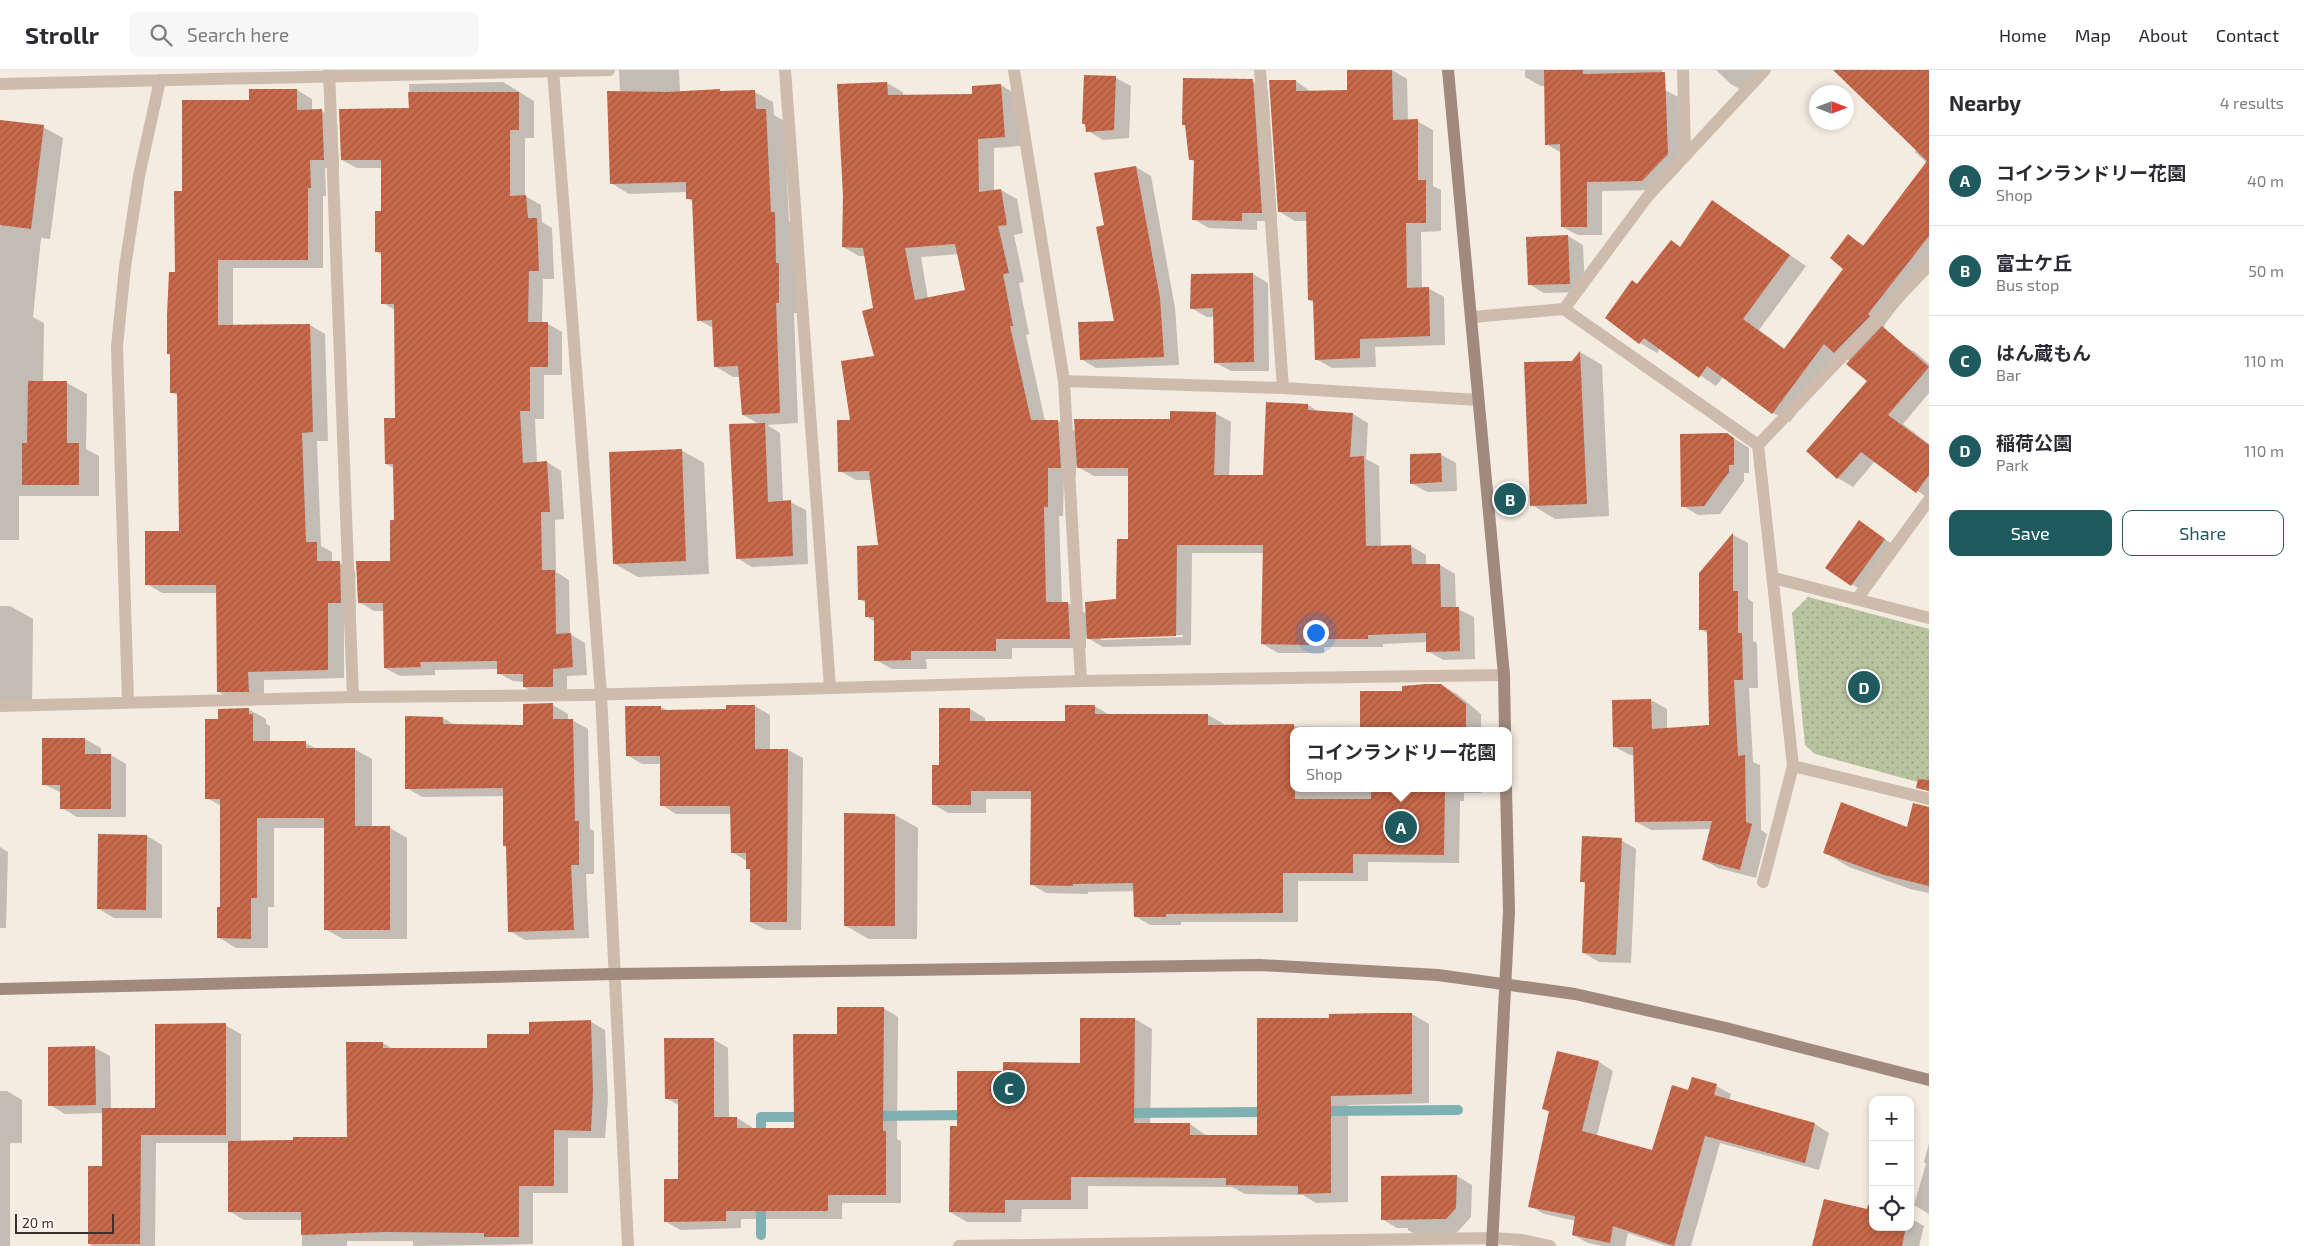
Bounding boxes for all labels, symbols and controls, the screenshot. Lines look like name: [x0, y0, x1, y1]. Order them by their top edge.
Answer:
search box: [129, 12, 479, 57]
text: Strollr: [25, 20, 99, 49]
icon: search: [147, 21, 175, 49]
text: Search here: [187, 23, 289, 46]
text: Home: [1999, 24, 2047, 46]
text: Map: [2075, 24, 2111, 46]
text: About: [2139, 24, 2188, 46]
text: Contact: [2216, 24, 2279, 46]
north arrow: [1809, 85, 1854, 130]
text: Nearby: [1949, 90, 2021, 115]
text: 4 results: [2220, 93, 2284, 112]
text: コインランドリー花園: [1996, 161, 2186, 184]
text: A: [1960, 171, 1970, 190]
text: 40 m: [2247, 171, 2284, 190]
text: Shop: [1996, 185, 2033, 204]
text: 富士ケ丘: [1996, 251, 2072, 274]
text: B: [1960, 261, 1970, 280]
text: 50 m: [2248, 261, 2284, 280]
text: Bus stop: [1996, 275, 2059, 294]
text: はん蔵もん: [1996, 341, 2091, 364]
text: C: [1960, 351, 1970, 370]
text: 110 m: [2244, 351, 2284, 370]
text: Bar: [1996, 365, 2021, 384]
text: 稲荷公園: [1996, 431, 2072, 454]
text: D: [1960, 441, 1970, 460]
text: 110 m: [2244, 441, 2284, 460]
text: Park: [1996, 455, 2029, 474]
pin: B: [1494, 480, 1526, 518]
button: Save: [1949, 510, 2112, 556]
button: Share: [2122, 510, 2284, 556]
your location: [1303, 620, 1329, 646]
pin: D: [1848, 668, 1880, 706]
popup: [1290, 727, 1512, 792]
text: コインランドリー花園: [1306, 740, 1496, 763]
text: Shop: [1306, 764, 1343, 783]
pin: A: [1385, 808, 1417, 846]
pin: C: [993, 1069, 1025, 1107]
map controls: [1869, 1096, 1914, 1231]
button: +: [1869, 1096, 1914, 1141]
button: −: [1869, 1141, 1914, 1186]
button: locate: [1869, 1186, 1914, 1231]
scale bar: [15, 1211, 114, 1234]
text: 20 m: [22, 1214, 54, 1231]

